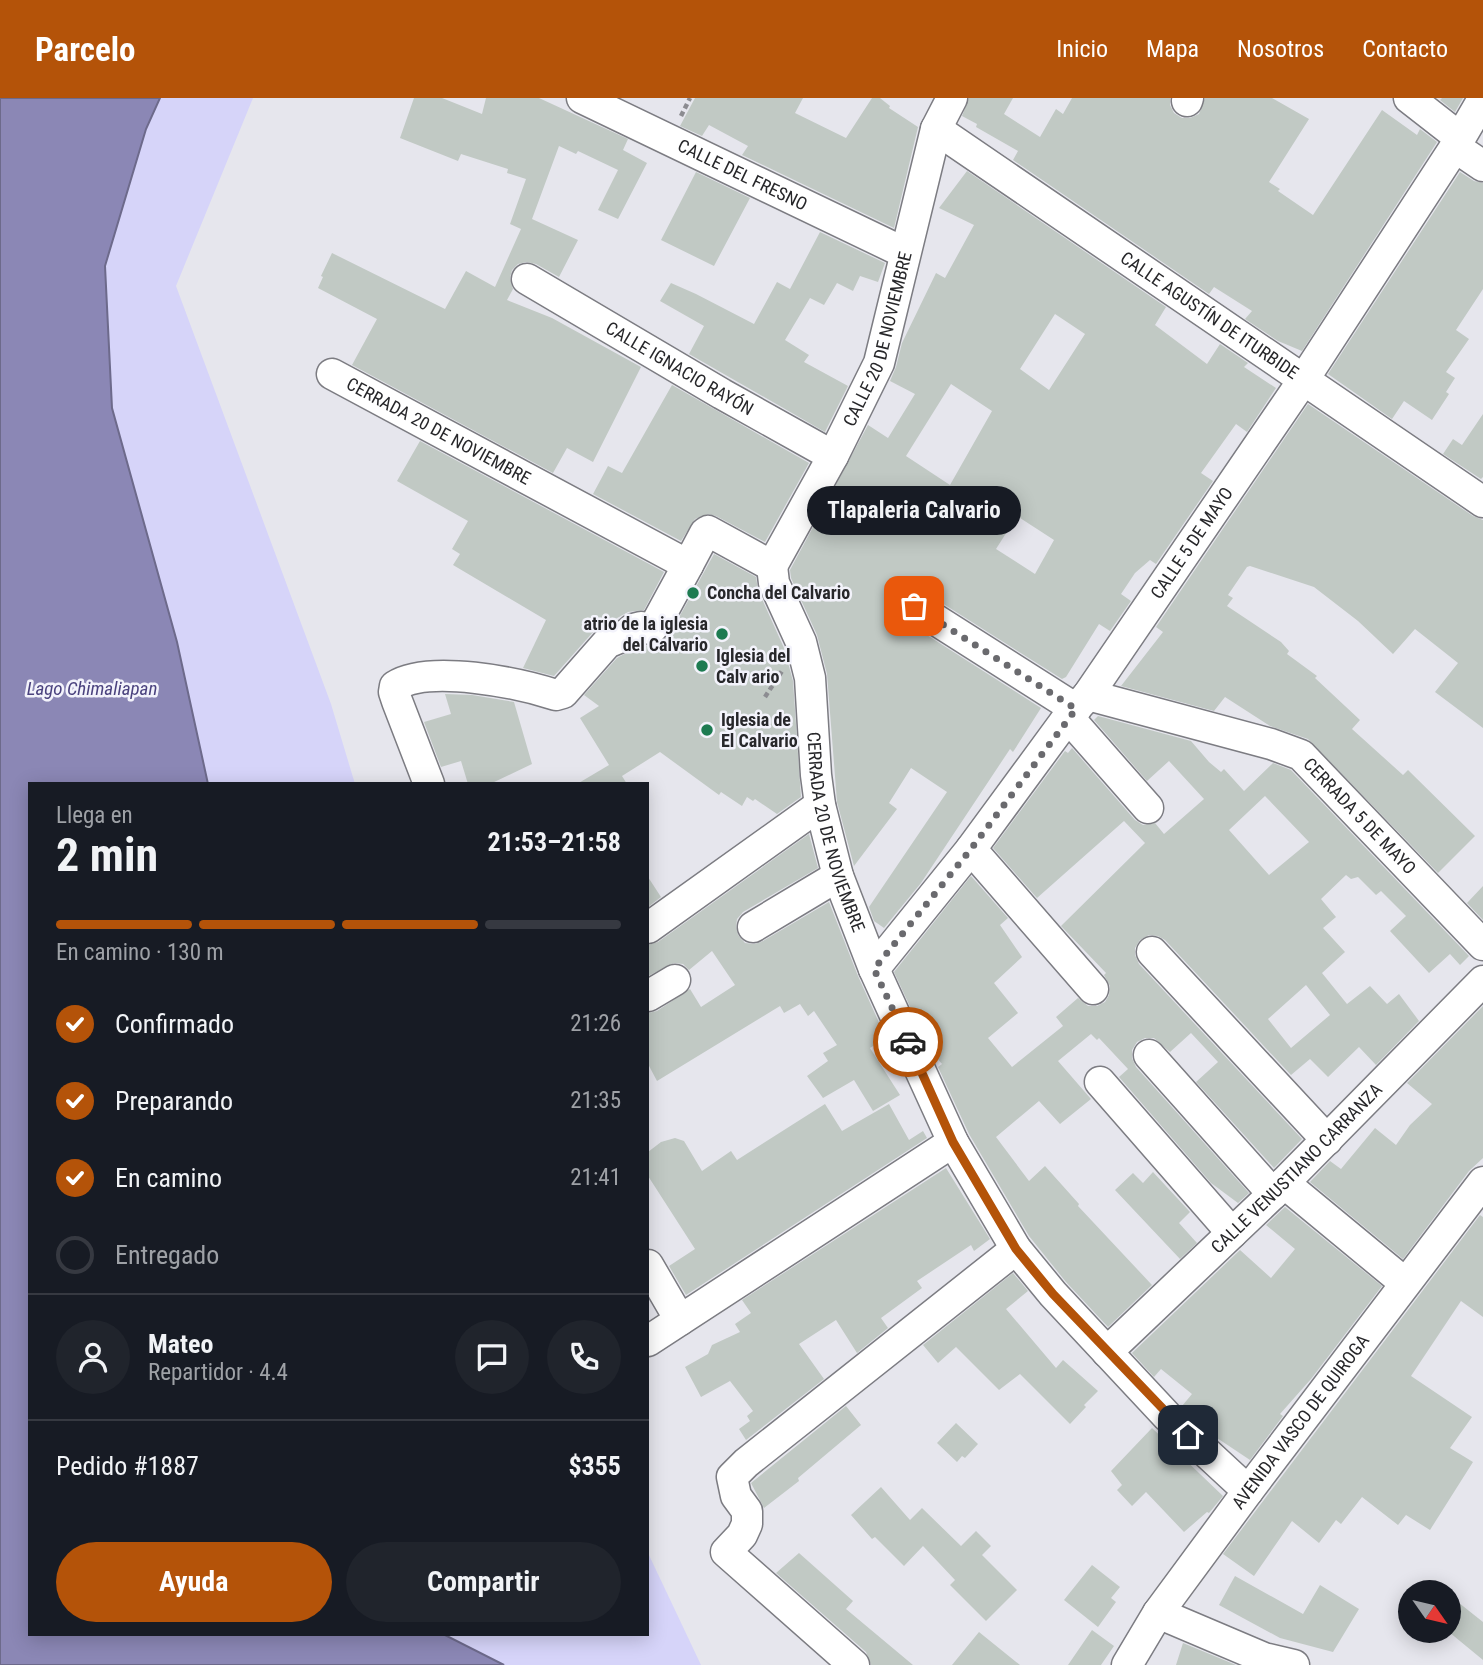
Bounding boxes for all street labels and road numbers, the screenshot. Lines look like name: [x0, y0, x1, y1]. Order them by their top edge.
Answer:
street label: CALLE DEL FRESNO: [674, 135, 811, 215]
street label: CALLE AGUSTÍN DE ITURBIDE: [1117, 247, 1303, 383]
street label: CALLE 20 DE NOVIEMBRE: [838, 249, 916, 430]
street label: CALLE IGNACIO RAYÓN: [602, 317, 757, 420]
street label: CERRADA 20 DE NOVIEMBRE: [343, 373, 535, 489]
street label: CALLE 5 DE MAYO: [1146, 483, 1237, 603]
street label: CERRADA 20 DE NOVIEMBRE: [803, 731, 870, 935]
street label: CERRADA 5 DE MAYO: [1299, 753, 1420, 878]
street label: CALLE VENUSTIANO CARRANZA: [1207, 1078, 1387, 1257]
street label: AVENIDA VASCO DE QUIROGA: [1227, 1330, 1374, 1513]

